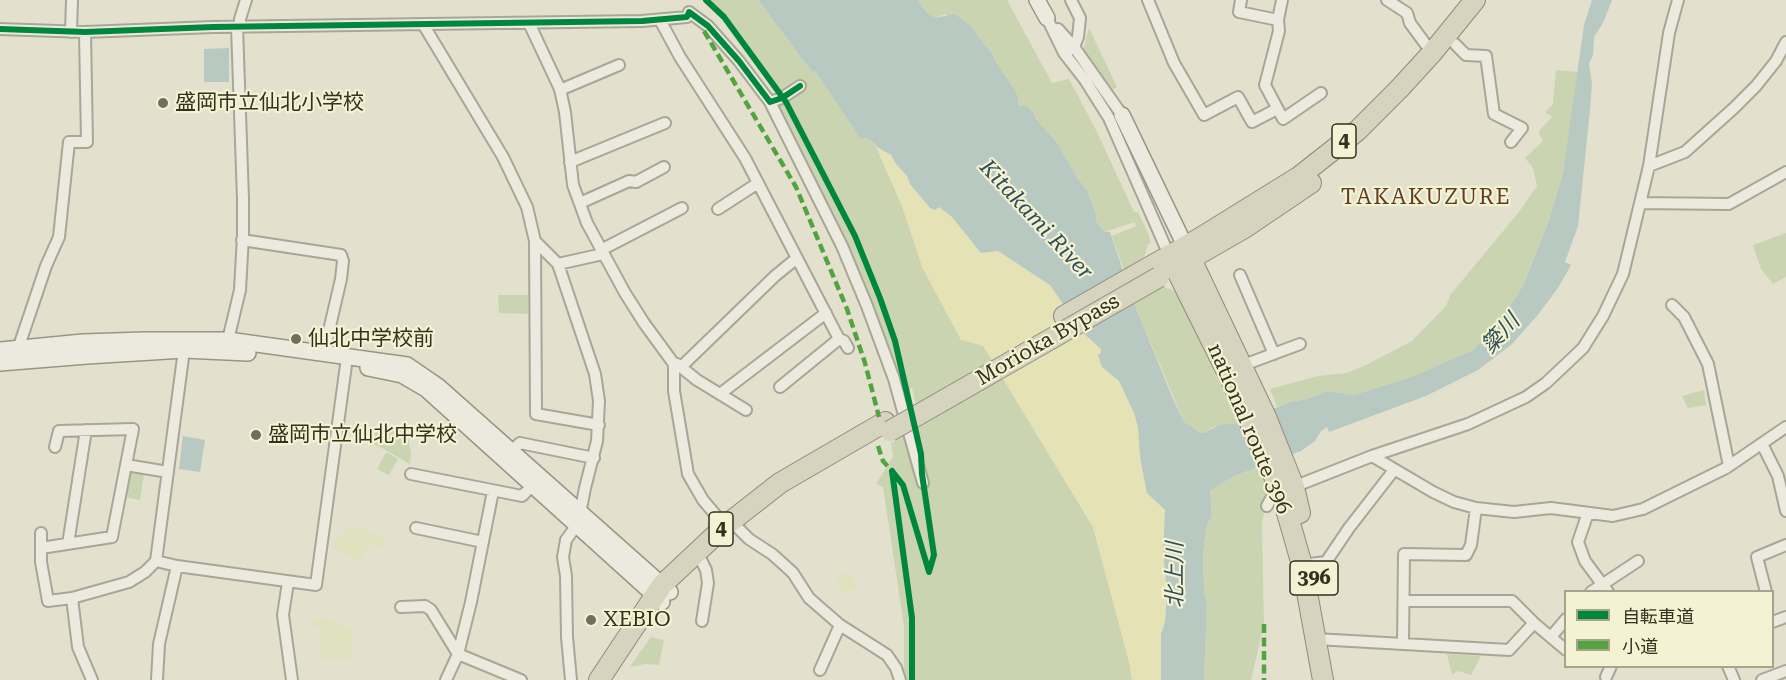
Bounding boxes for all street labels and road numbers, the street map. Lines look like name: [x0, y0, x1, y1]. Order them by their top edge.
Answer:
road number: 4: [1332, 124, 1356, 158]
street label: Morioka Bypass: [972, 289, 1124, 391]
street label: national route 396: [1202, 340, 1296, 518]
road number: 4: [709, 512, 733, 546]
road number: 396: [1290, 561, 1338, 595]

